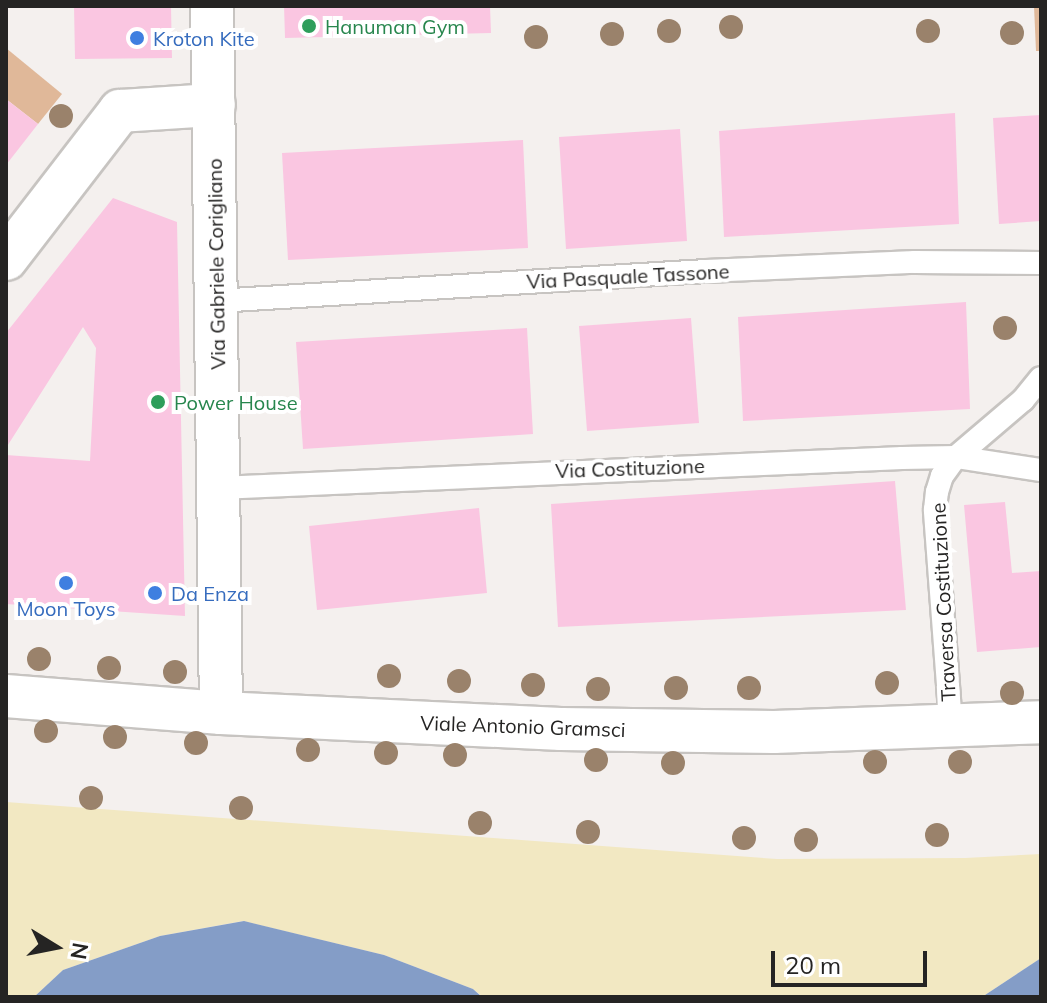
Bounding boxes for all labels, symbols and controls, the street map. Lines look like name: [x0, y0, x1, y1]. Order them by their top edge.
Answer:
place label: Hanuman Gym: [325, 14, 465, 38]
marker: Hanuman Gym: [300, 17, 318, 35]
place label: Kroton Kite: [153, 26, 255, 50]
marker: Kroton Kite: [128, 29, 146, 47]
street label: Via Gabriele Corigliano: [202, 158, 230, 370]
street label: Via Pasquale Tassone: [526, 259, 730, 293]
place label: Power House: [174, 390, 298, 414]
marker: Power House: [149, 393, 167, 411]
street label: Via Costituzione: [555, 453, 705, 483]
street label: Traversa Costituzione: [926, 502, 960, 702]
marker: Moon Toys: [57, 574, 75, 592]
place label: Da Enza: [171, 581, 249, 605]
marker: Da Enza: [146, 584, 164, 602]
place label: Moon Toys: [16, 596, 116, 620]
street label: Viale Antonio Gramsci: [420, 710, 626, 742]
north arrow: [16, 907, 96, 987]
scale bar: [775, 935, 931, 985]
text: N: [64, 941, 95, 962]
text: 20 m: [785, 950, 841, 980]

